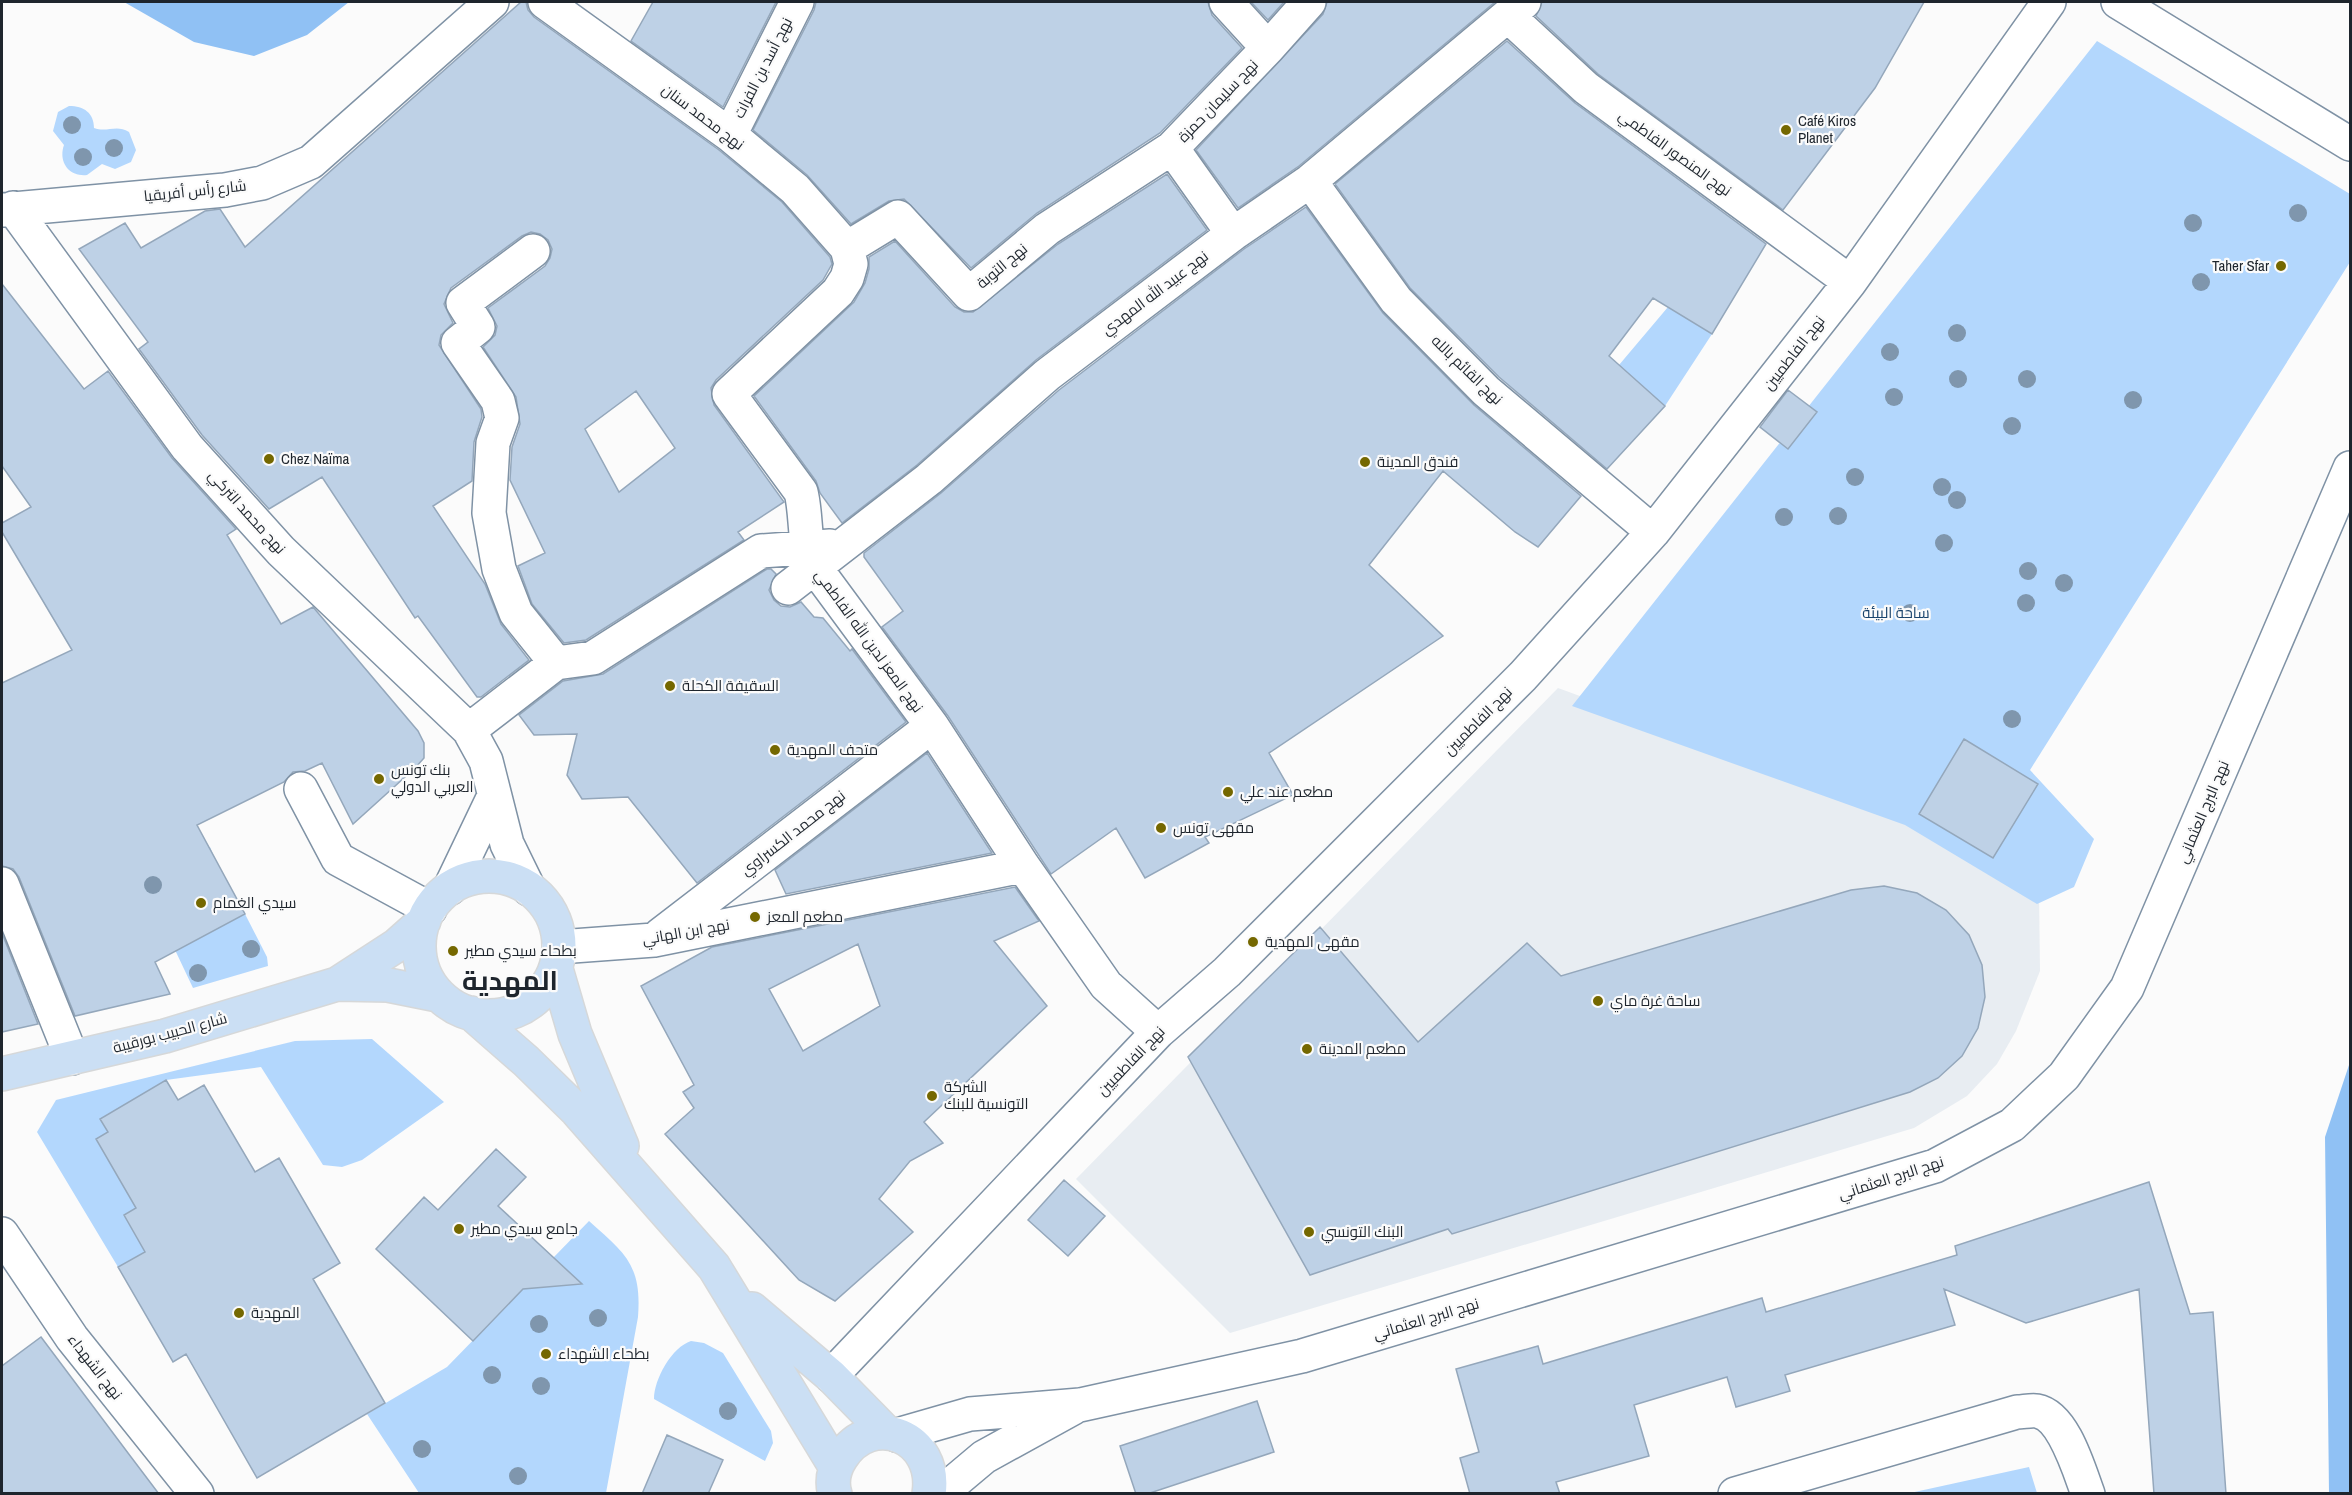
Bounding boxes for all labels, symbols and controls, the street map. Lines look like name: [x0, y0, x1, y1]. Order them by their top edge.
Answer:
street label: نهج أسد بن الفرات: [728, 14, 798, 122]
street label: نهج سليمان حمزة: [1173, 55, 1263, 147]
street label: نهج محمد سنان: [657, 79, 749, 155]
street label: نهج المنصور الفاطمي: [1613, 104, 1736, 202]
place label: Café Kiros Planet: [1798, 110, 1856, 148]
marker: Café Kiros Planet: [1779, 123, 1793, 137]
street label: شارع رأس أفريقيا: [142, 175, 248, 207]
street label: نهج التوبة: [972, 238, 1032, 294]
street label: نهج عبيد الله المهدي: [1097, 245, 1214, 341]
place label: Taher Sfar: [2212, 255, 2269, 276]
marker: Taher Sfar: [2274, 259, 2288, 273]
street label: نهج الفاطميين: [1758, 311, 1830, 395]
street label: نهج القائم بالله: [1426, 330, 1508, 410]
place label: Chez Naïma: [281, 448, 350, 469]
place label: فندق المدينة: [1377, 451, 1458, 472]
marker: Chez Naïma: [262, 452, 276, 466]
marker: فندق المدينة: [1358, 455, 1372, 469]
street label: نهج محمد التركي: [202, 465, 291, 560]
street label: نهج المعز لدين الله الفاطمي: [809, 565, 929, 718]
park label: ساحة البيئة: [1862, 602, 1930, 623]
place label: السقيفة الكحلة: [682, 675, 779, 696]
marker: السقيفة الكحلة: [663, 679, 677, 693]
street label: نهج الفاطميين: [1439, 682, 1517, 760]
place label: متحف المهدية: [787, 739, 878, 760]
marker: متحف المهدية: [768, 743, 782, 757]
street label: نهج البرج العثماني: [2171, 757, 2236, 867]
place label: بنك تونس العربي الدولي: [391, 759, 474, 799]
marker: بنك تونس العربي الدولي: [372, 772, 386, 786]
place label: مطعم عند علي: [1240, 781, 1333, 804]
street label: نهج محمد الكسراوي: [736, 785, 851, 882]
marker: مطعم عند علي: [1221, 785, 1235, 799]
place label: مقهى تونس: [1173, 817, 1254, 838]
marker: مقهى تونس: [1154, 821, 1168, 835]
place label: سيدي الغمام: [213, 892, 296, 915]
marker: سيدي الغمام: [194, 896, 208, 910]
place label: مطعم المعز: [766, 906, 843, 927]
marker: مطعم المعز: [748, 910, 762, 924]
street label: نهج ابن الهاني: [641, 913, 732, 951]
place label: مقهى المهدية: [1265, 931, 1360, 952]
marker: مقهى المهدية: [1246, 935, 1260, 949]
place label: بطحاء سيدي مطير: [464, 940, 577, 963]
marker: بطحاء سيدي مطير: [446, 944, 460, 958]
district label: المهدية: [462, 962, 558, 998]
place label: ساحة غرة ماي: [1610, 990, 1700, 1013]
marker: ساحة غرة ماي: [1591, 994, 1605, 1008]
street label: شارع الحبيب بورقيبة: [110, 1007, 230, 1059]
street label: نهج الفاطميين: [1092, 1021, 1170, 1101]
place label: مطعم المدينة: [1319, 1038, 1406, 1059]
marker: مطعم المدينة: [1300, 1042, 1314, 1056]
place label: الشركة التونسية للبنك: [944, 1076, 1028, 1114]
marker: الشركة التونسية للبنك: [925, 1089, 939, 1103]
street label: نهج البرج العثماني: [1835, 1151, 1947, 1206]
place label: جامع سيدي مطير: [470, 1218, 578, 1241]
place label: البنك التونسي: [1321, 1221, 1404, 1244]
marker: جامع سيدي مطير: [452, 1222, 466, 1236]
marker: البنك التونسي: [1302, 1225, 1316, 1239]
street label: نهج البرج العثماني: [1370, 1292, 1482, 1347]
place label: المهدية: [251, 1302, 300, 1323]
marker: المهدية: [232, 1306, 246, 1320]
street label: نهج الشهداء: [62, 1330, 128, 1404]
place label: بطحاء الشهداء: [558, 1343, 649, 1364]
marker: بطحاء الشهداء: [539, 1347, 553, 1361]

